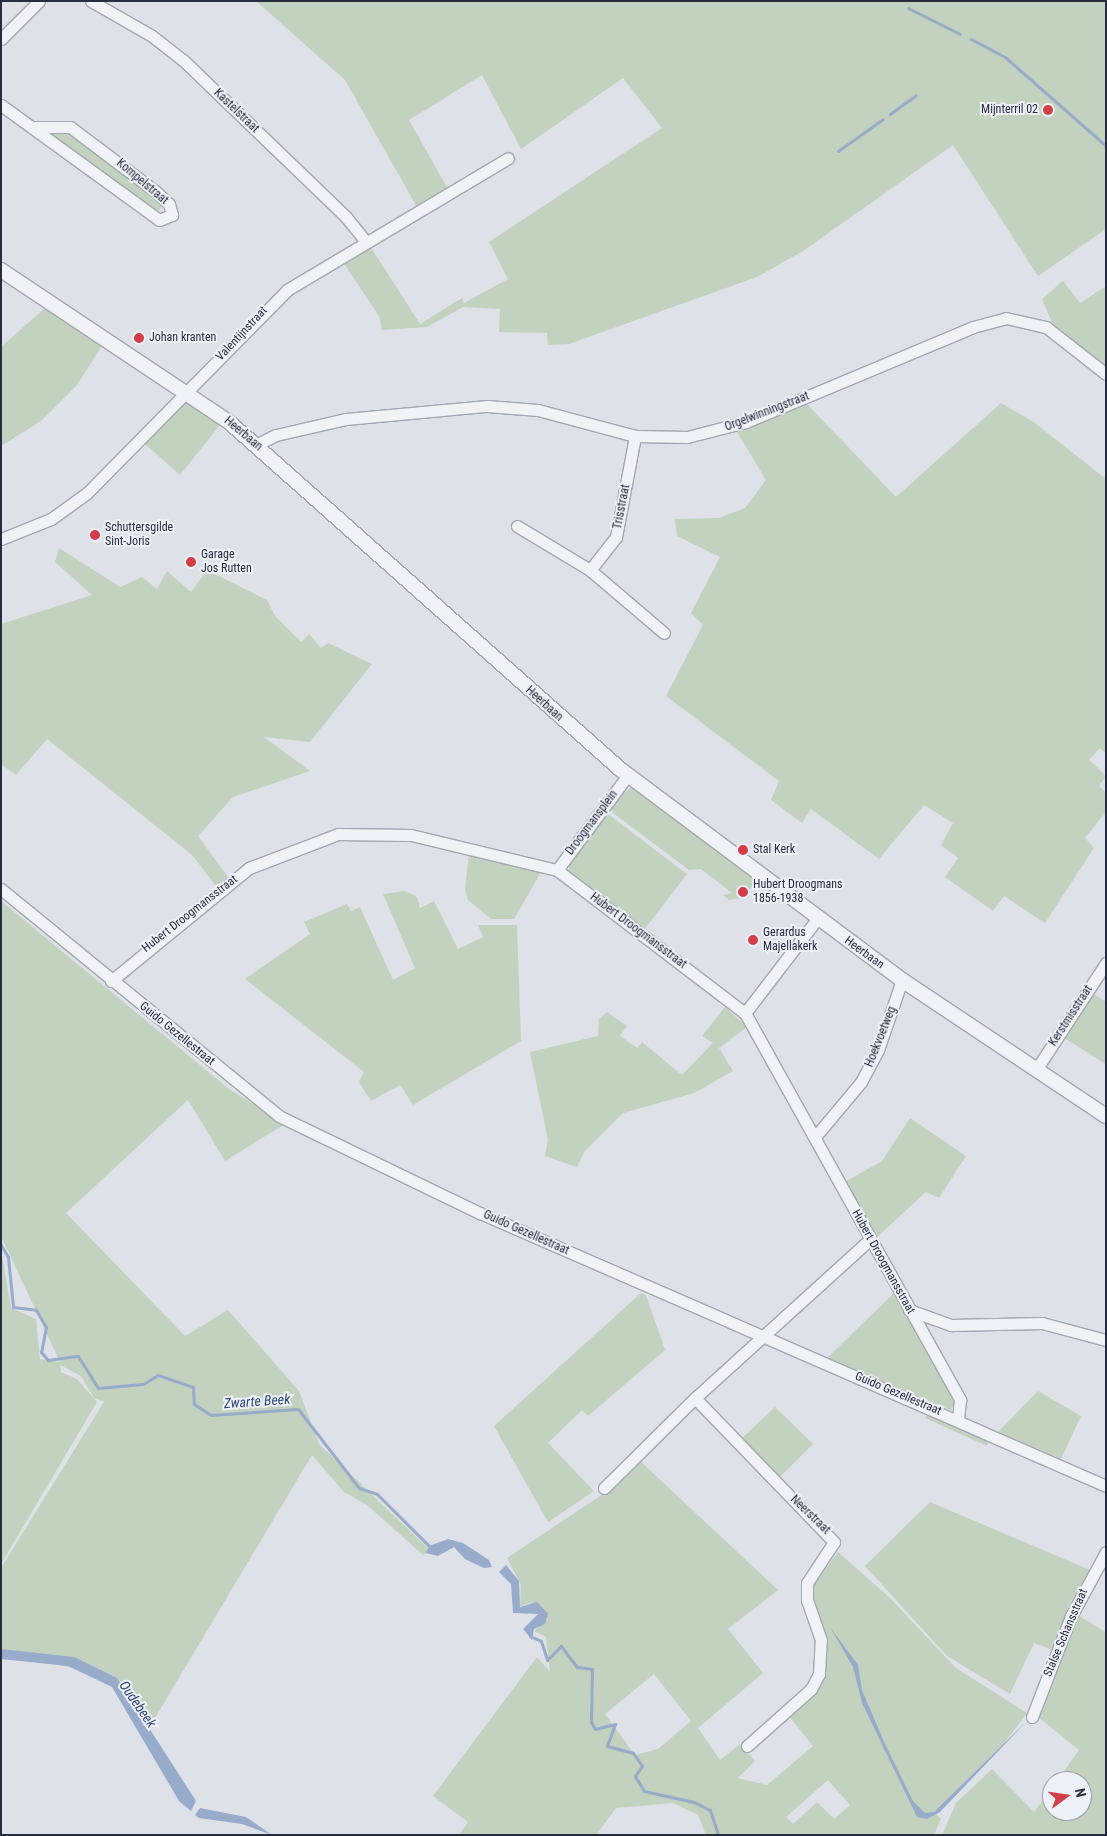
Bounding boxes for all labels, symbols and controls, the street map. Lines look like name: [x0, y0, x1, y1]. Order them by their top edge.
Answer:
street label: Kastelstraat: [210, 86, 262, 136]
place label: Mijnterril 02: [981, 103, 1038, 117]
marker: Mijnterril 02: [1042, 104, 1054, 116]
street label: Kompelstraat: [113, 156, 171, 208]
street label: Valentijnstraat: [213, 304, 271, 364]
place label: Johan kranten: [149, 331, 216, 345]
marker: Johan kranten: [133, 332, 145, 344]
street label: Orgelwinningstraat: [723, 389, 811, 435]
street label: Heerbaan: [221, 414, 265, 454]
street label: Trisstraat: [611, 483, 633, 531]
place label: Schuttersgilde Sint-Joris: [105, 521, 173, 549]
marker: Schuttersgilde Sint-Joris: [89, 529, 101, 541]
place label: Garage Jos Rutten: [201, 548, 252, 576]
marker: Garage Jos Rutten: [185, 556, 197, 568]
street label: Heerbaan: [522, 683, 566, 725]
street label: Droogmansplein: [563, 788, 621, 858]
place label: Stal Kerk: [753, 843, 795, 857]
marker: Stal Kerk: [737, 844, 749, 856]
street label: Hubert Droogmansstraat: [139, 872, 241, 956]
place label: Hubert Droogmans 1856-1938: [753, 878, 842, 906]
marker: Hubert Droogmans 1856-1938: [737, 886, 749, 898]
street label: Hubert Droogmansstraat: [587, 890, 689, 972]
place label: Gerardus Majellakerk: [763, 926, 817, 954]
marker: Gerardus Majellakerk: [747, 934, 759, 946]
street label: Heerbaan: [841, 934, 887, 972]
street label: Kerstmisstraat: [1046, 983, 1096, 1049]
street label: Guido Gezellestraat: [137, 999, 217, 1069]
street label: Hoekvoetweg: [862, 1005, 900, 1069]
street label: Hubert Droogmansstraat: [848, 1207, 918, 1317]
street label: Guido Gezellestraat: [481, 1208, 571, 1258]
street label: Guido Gezellestraat: [853, 1369, 943, 1419]
water label: Zwarte Beek: [223, 1390, 291, 1412]
street label: Neerstraat: [787, 1493, 833, 1537]
street label: Stalse Schansstraat: [1041, 1587, 1091, 1679]
water label: Oudebeek: [116, 1677, 160, 1731]
north arrow: [1042, 1771, 1092, 1821]
text: N: [1072, 1787, 1089, 1799]

